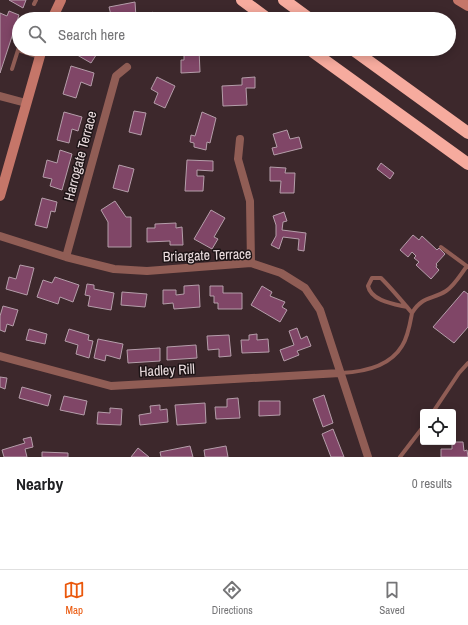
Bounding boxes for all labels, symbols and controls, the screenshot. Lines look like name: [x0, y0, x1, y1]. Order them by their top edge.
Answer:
search box: [12, 12, 456, 56]
icon: search: [26, 23, 48, 45]
text: Search here: [58, 24, 125, 45]
street label: Harrogate Terrace: [59, 109, 101, 203]
street label: Briargate Terrace: [162, 244, 252, 266]
street label: Hadley Rill: [139, 360, 195, 380]
map controls: [420, 409, 456, 445]
button: locate: [420, 409, 456, 445]
text: Nearby: [16, 472, 63, 495]
text: 0 results: [412, 475, 452, 492]
tab: Map: [63, 579, 85, 617]
tab: Directions: [212, 579, 253, 617]
tab: Saved: [379, 579, 405, 617]

